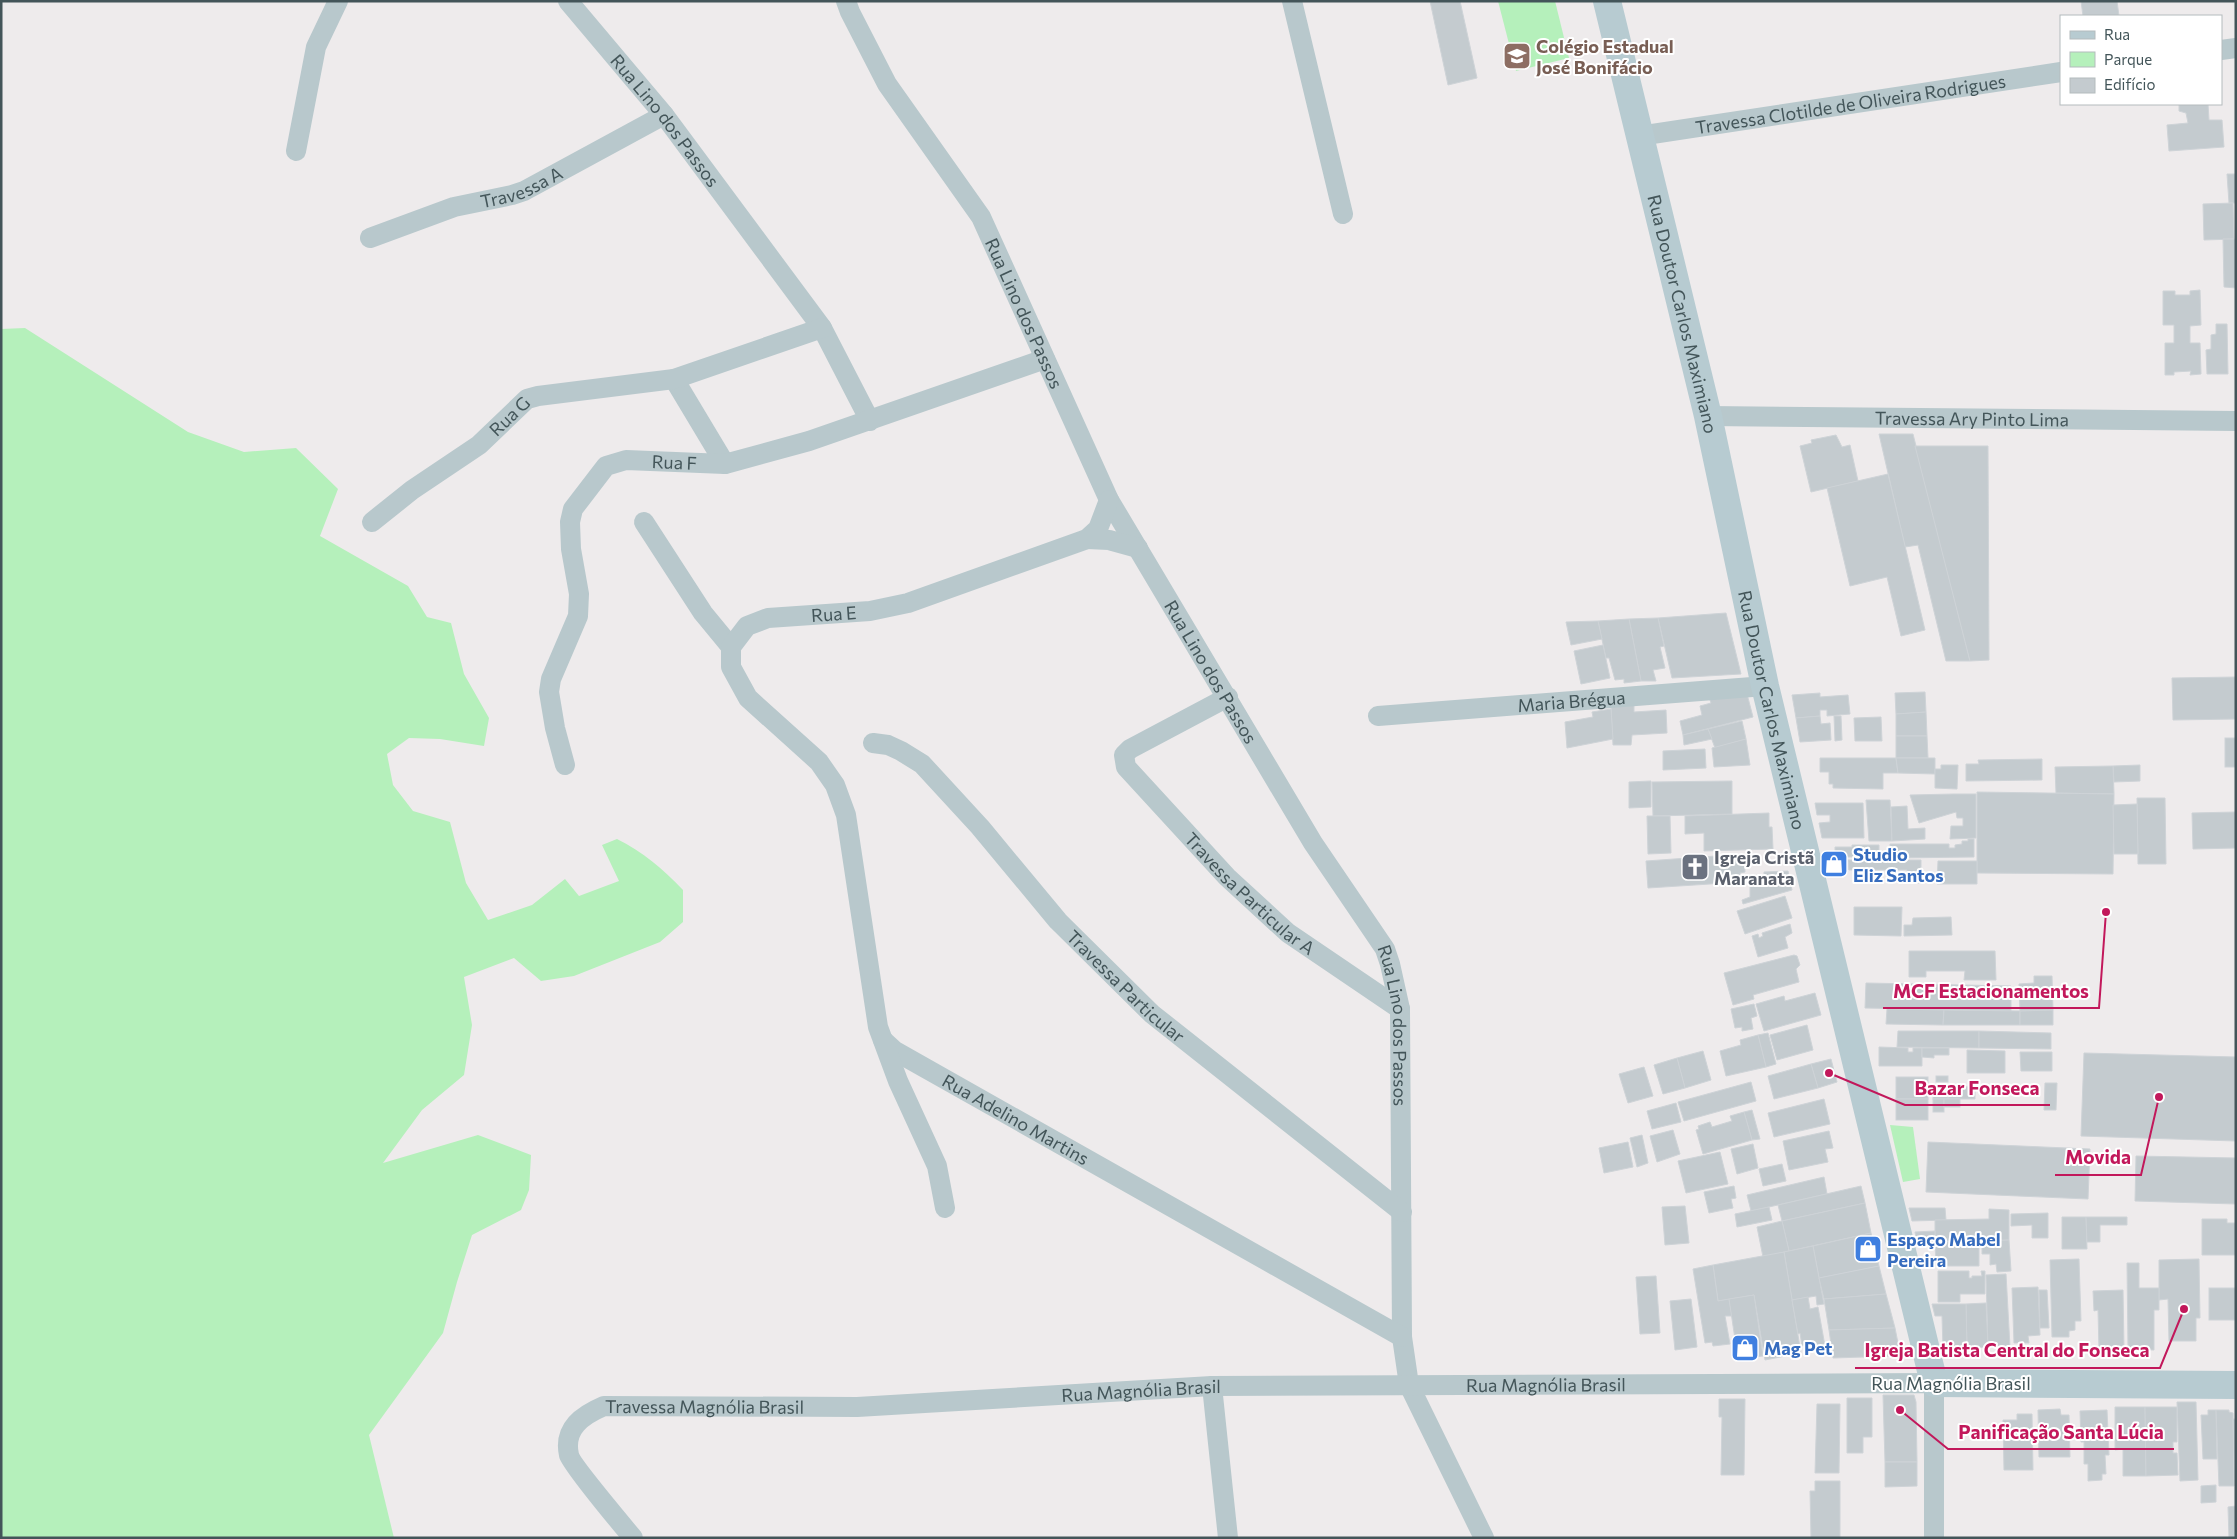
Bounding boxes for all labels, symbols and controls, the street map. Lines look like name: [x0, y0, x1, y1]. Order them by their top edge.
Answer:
legend: [2060, 15, 2222, 105]
text: Rua: [2104, 25, 2130, 43]
place label: Colégio Estadual José Bonifácio: [1536, 35, 1674, 78]
school or university icon: Colégio Estadual José Bonifácio: [1502, 41, 1532, 71]
street label: Rua Lino dos Passos: [606, 49, 724, 191]
text: Parque: [2104, 50, 2152, 68]
street label: Travessa Clotilde de Oliveira Rodrigues: [1694, 70, 2007, 138]
text: Edifício: [2104, 75, 2155, 93]
street label: Travessa A: [478, 161, 566, 212]
street label: Rua Doutor Carlos Maximiano: [1643, 192, 1722, 435]
street label: Rua Lino dos Passos: [981, 234, 1068, 392]
street label: Rua G: [484, 391, 534, 440]
street label: Travessa Ary Pinto Lima: [1875, 407, 2069, 430]
street label: Rua F: [651, 450, 697, 474]
street label: Rua Doutor Carlos Maximiano: [1734, 588, 1810, 832]
street label: Rua Lino dos Passos: [1160, 596, 1262, 747]
street label: Rua E: [810, 601, 857, 626]
street label: Maria Brégua: [1516, 686, 1626, 716]
street label: Travessa Particular A: [1180, 828, 1319, 959]
place label: Studio Eliz Santos: [1853, 843, 1944, 886]
place label: Igreja Cristã Maranata: [1714, 846, 1814, 889]
shop icon: Studio Eliz Santos: [1819, 849, 1849, 879]
church icon: Igreja Cristã Maranata: [1680, 852, 1710, 882]
street label: Travessa Particular: [1062, 925, 1189, 1047]
street label: Rua Lino dos Passos: [1373, 942, 1412, 1106]
callout: MCF Estacionamentos: [1883, 974, 2099, 1008]
text: MCF Estacionamentos: [1893, 979, 2089, 1002]
street label: Rua Adelino Martins: [939, 1069, 1093, 1169]
callout: Bazar Fonseca: [1905, 1071, 2050, 1105]
text: Bazar Fonseca: [1914, 1076, 2040, 1099]
callout: Movida: [2055, 1141, 2141, 1175]
text: Movida: [2065, 1145, 2131, 1168]
place label: Espaço Mabel Pereira: [1887, 1228, 2001, 1271]
shop icon: Espaço Mabel Pereira: [1853, 1234, 1883, 1264]
shop icon: Mag Pet: [1730, 1333, 1760, 1363]
callout: Igreja Batista Central do Fonseca: [1855, 1334, 2160, 1368]
place label: Mag Pet: [1764, 1337, 1833, 1359]
text: Igreja Batista Central do Fonseca: [1865, 1338, 2149, 1361]
street label: Rua Magnólia Brasil: [1871, 1372, 2031, 1394]
street label: Rua Magnólia Brasil: [1466, 1373, 1626, 1396]
street label: Rua Magnólia Brasil: [1061, 1375, 1221, 1406]
street label: Travessa Magnólia Brasil: [605, 1395, 804, 1418]
callout: Panificação Santa Lúcia: [1948, 1415, 2174, 1449]
text: Panificação Santa Lúcia: [1958, 1420, 2164, 1443]

